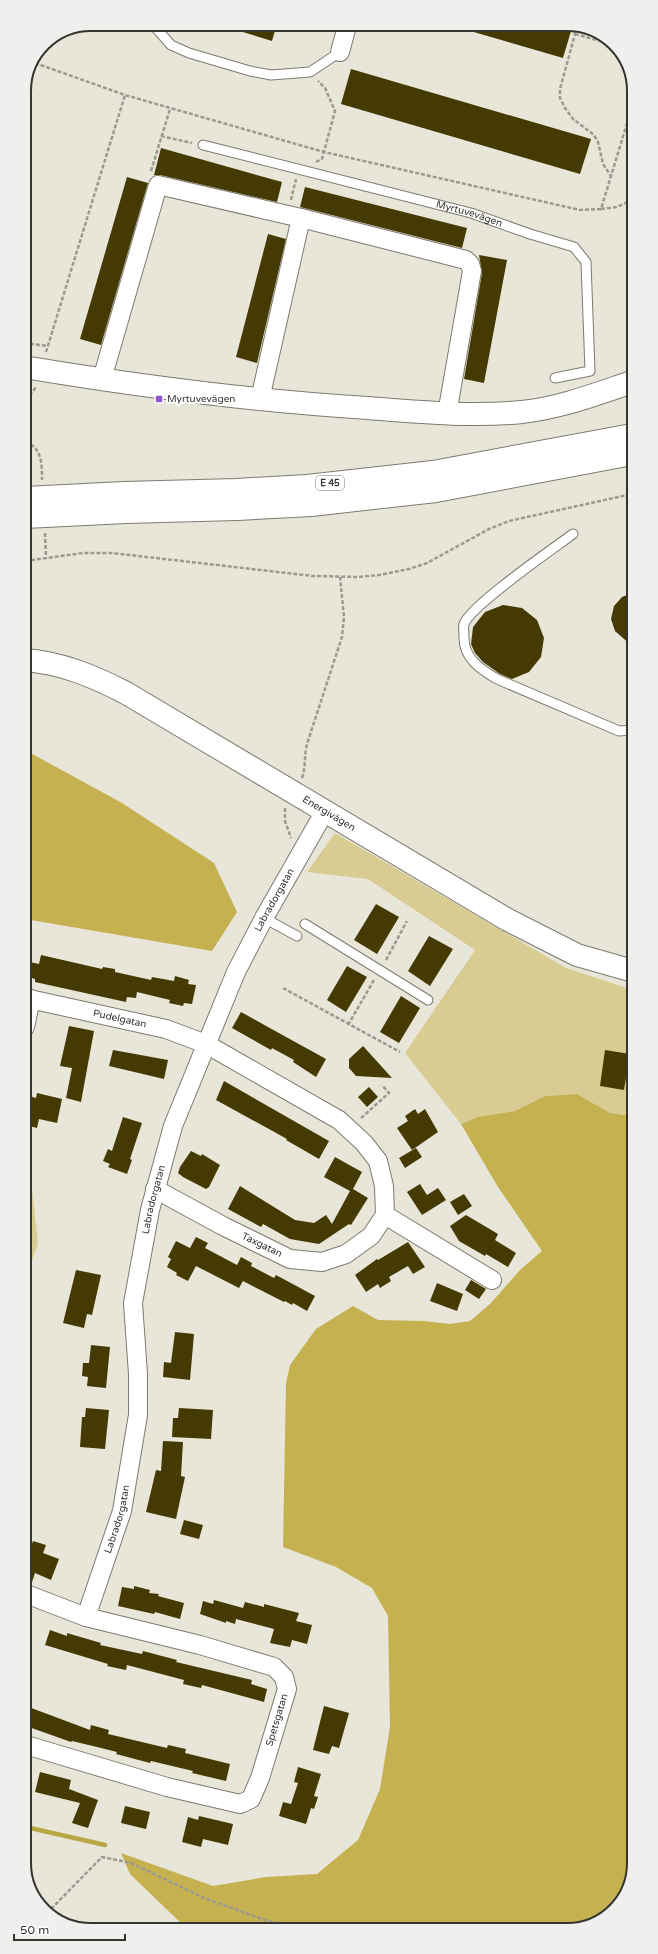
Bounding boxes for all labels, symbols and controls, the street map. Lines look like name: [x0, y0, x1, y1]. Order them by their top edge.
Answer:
street label: Myrtuvevägen: [435, 198, 504, 230]
place label: Myrtuvevägen: [167, 393, 235, 405]
marker: Myrtuvevägen: [154, 394, 164, 404]
road number: E 45: [316, 476, 344, 490]
street label: Energivägen: [300, 793, 358, 834]
street label: Labradorgatan: [252, 866, 297, 934]
street label: Pudelgatan: [92, 1007, 148, 1031]
street label: Labradorgatan: [140, 1164, 168, 1235]
street label: Taxgatan: [240, 1230, 284, 1260]
street label: Labradorgatan: [102, 1484, 132, 1555]
street label: Spetsgatan: [263, 1692, 291, 1748]
scale bar: [14, 1916, 125, 1942]
text: 50 m: [20, 1923, 49, 1937]

